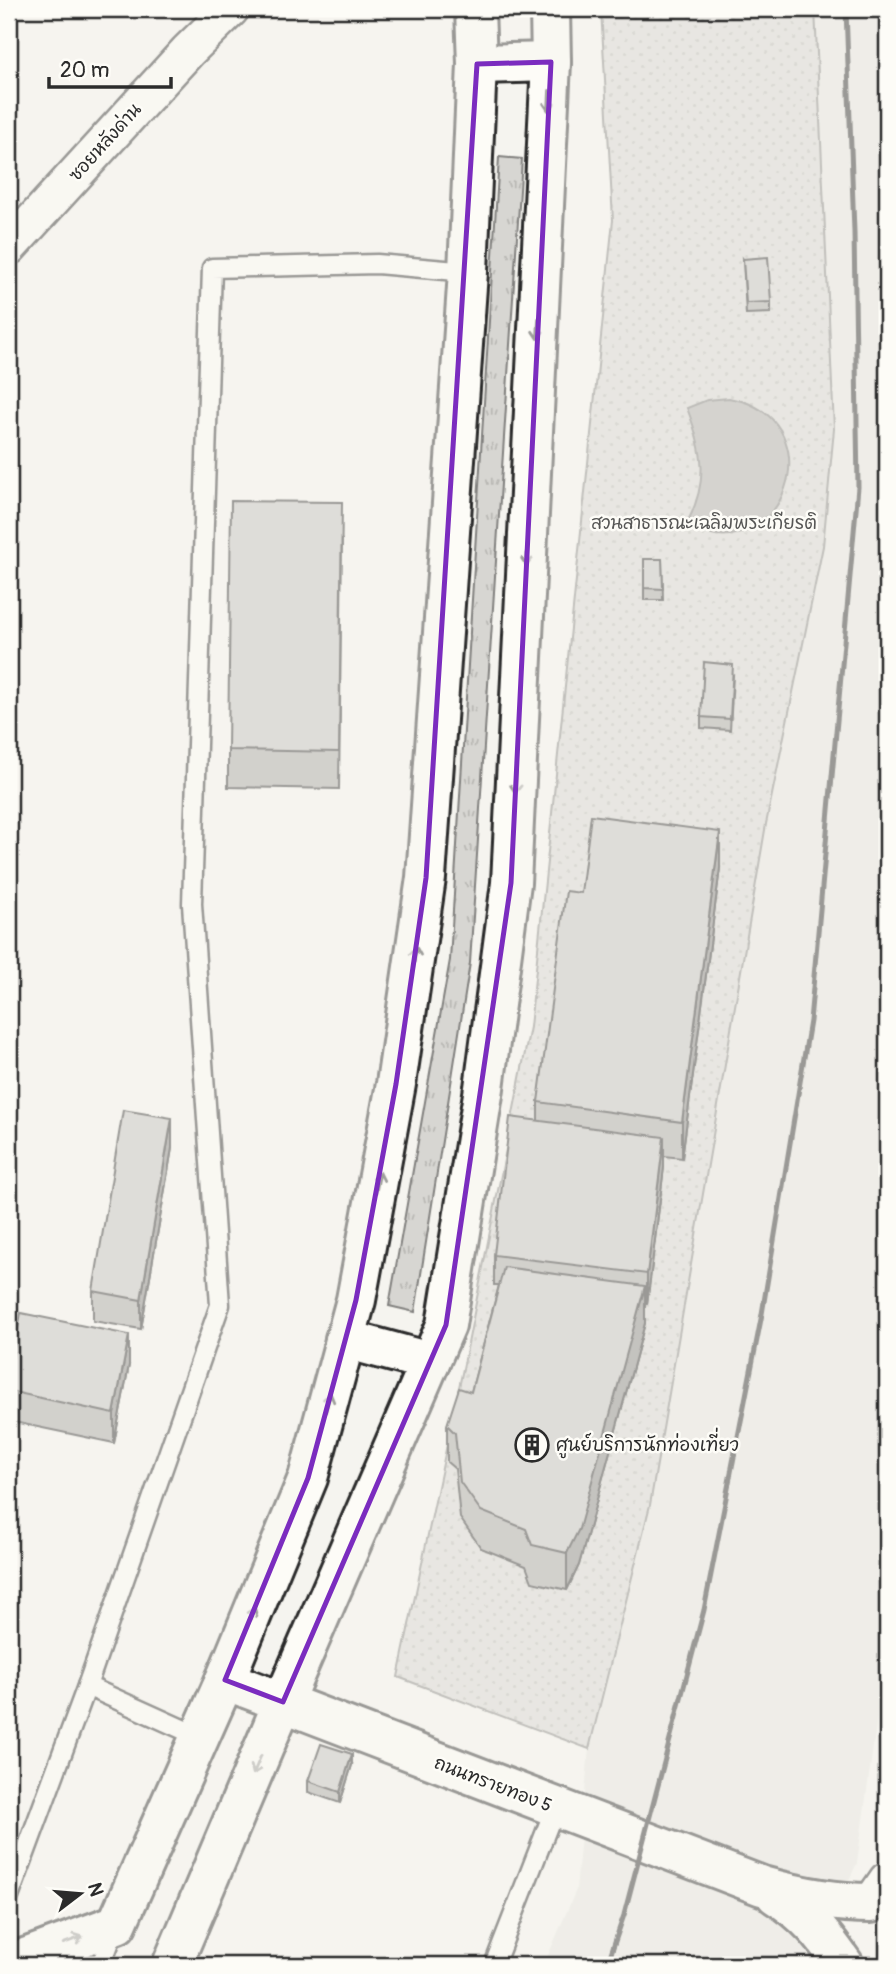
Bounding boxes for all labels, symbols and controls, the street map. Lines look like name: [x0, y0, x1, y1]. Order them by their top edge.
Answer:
scale bar: [49, 46, 172, 90]
text: 20 m: [60, 57, 109, 84]
one-way arrow: [543, 90, 556, 113]
street label: ซอยหลังด่าน: [63, 98, 147, 186]
one-way arrow: [531, 317, 544, 339]
park label: สวนสาธารณะเฉลิมพระเกียรติ: [591, 511, 817, 535]
one-way arrow: [520, 544, 533, 567]
one-way arrow: [509, 771, 522, 794]
one-way arrow: [409, 946, 422, 969]
one-way arrow: [372, 1171, 385, 1193]
one-way arrow: [322, 1392, 335, 1415]
building icon: ศูนย์บริการนักท่องเที่ยว: [513, 1426, 551, 1464]
place label: ศูนย์บริการนักท่องเที่ยว: [556, 1427, 739, 1459]
one-way arrow: [245, 1607, 258, 1628]
street label: ถนนทรายทอง 5: [431, 1751, 555, 1817]
one-way arrow: [249, 1754, 262, 1775]
north arrow: [46, 1858, 116, 1928]
text: N: [82, 1880, 109, 1899]
one-way arrow: [61, 1933, 83, 1946]

